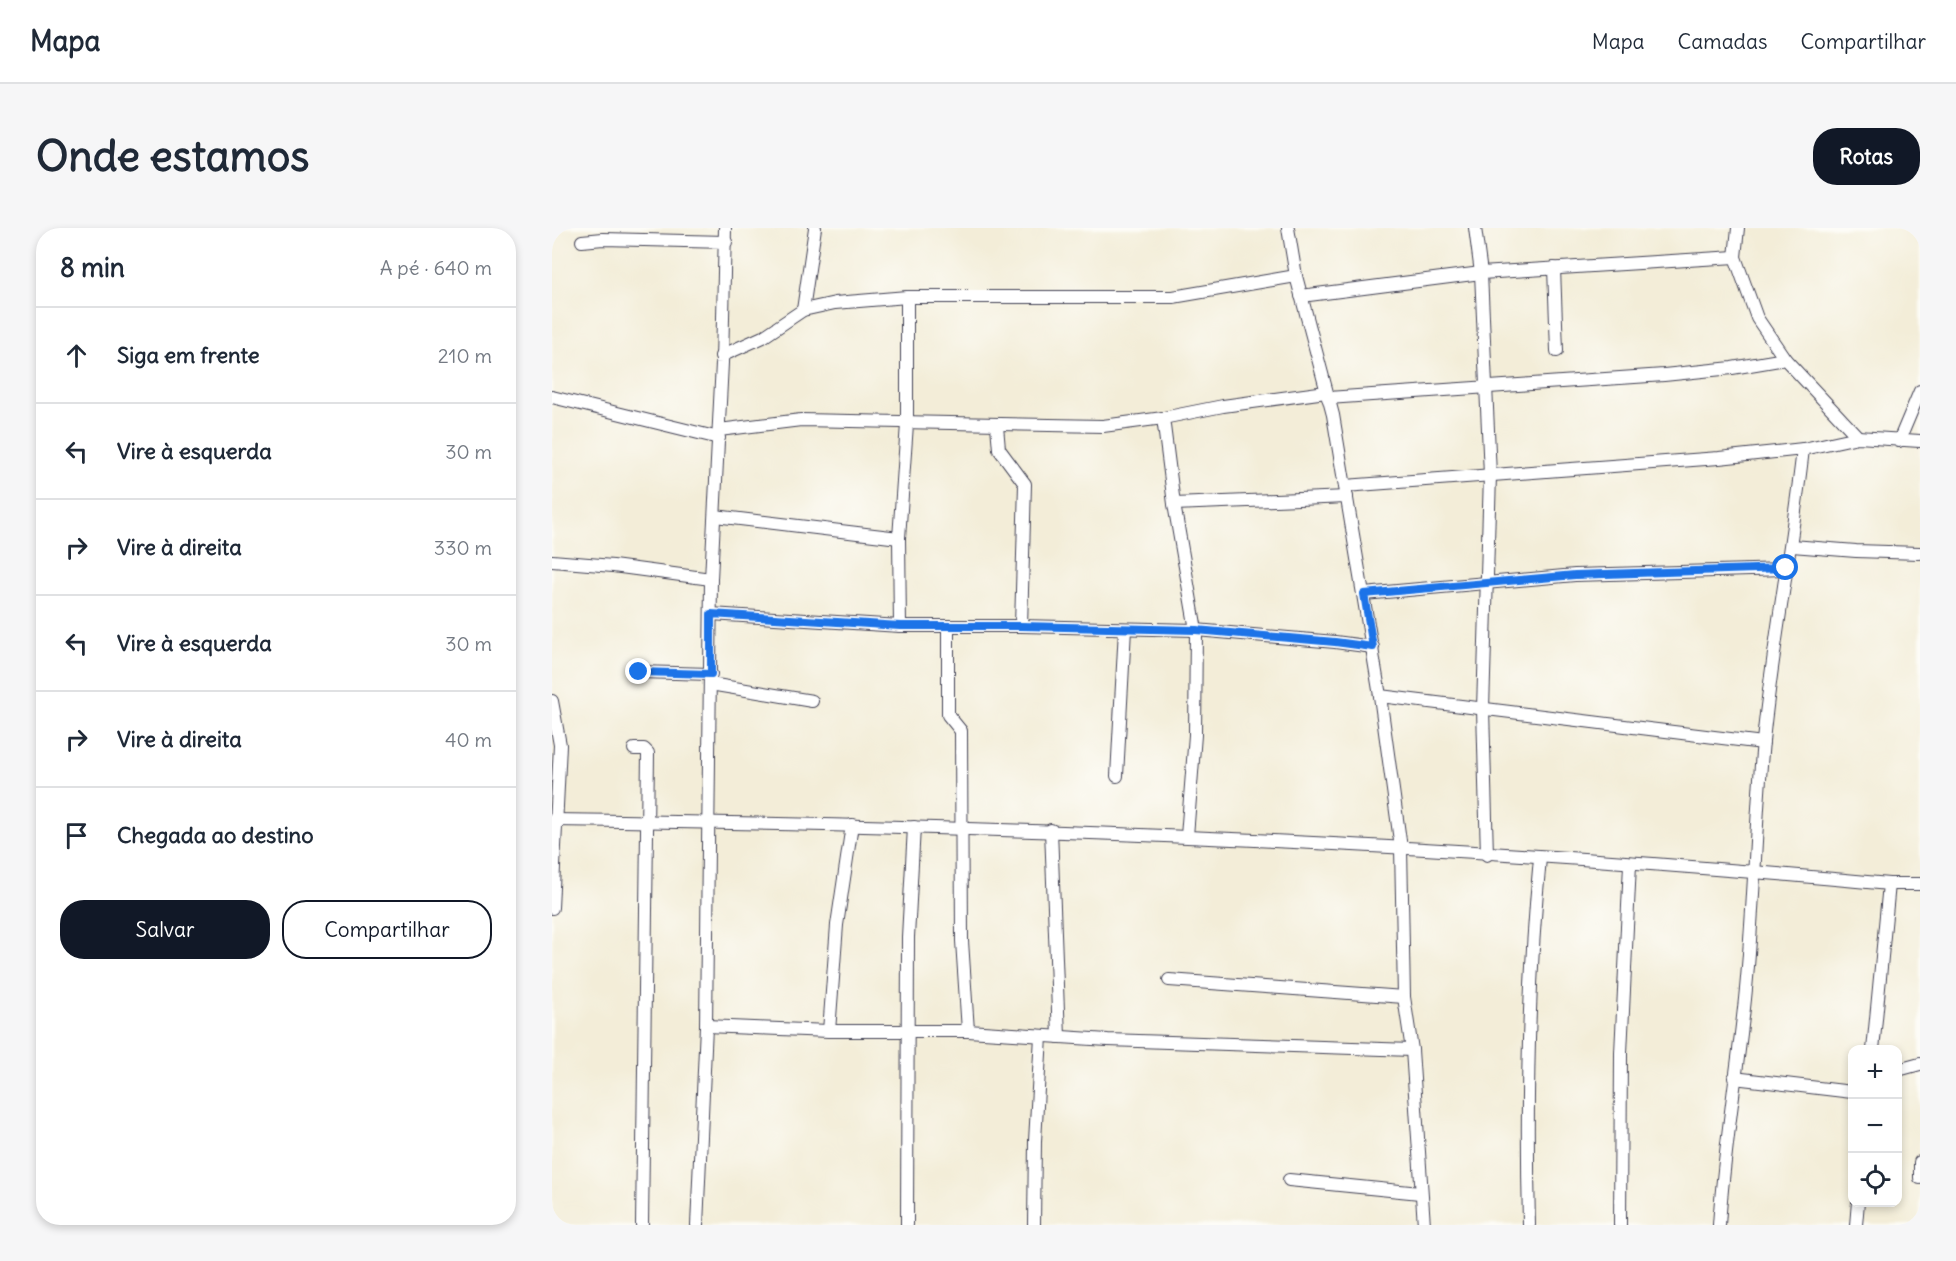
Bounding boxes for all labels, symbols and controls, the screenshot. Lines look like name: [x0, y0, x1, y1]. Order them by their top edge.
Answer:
text: Mapa: [30, 23, 100, 59]
text: Mapa: [1592, 28, 1645, 55]
text: Camadas: [1678, 28, 1767, 55]
text: Compartilhar: [1800, 28, 1926, 55]
button: Rotas: [1813, 128, 1920, 185]
text: Onde estamos: [36, 130, 309, 182]
text: 8 min: [60, 251, 125, 284]
text: A pé · 640 m: [380, 255, 492, 280]
icon: ahead: [60, 339, 93, 372]
text: Siga em frente: [117, 341, 260, 369]
text: 210 m: [438, 343, 492, 368]
icon: left: [60, 435, 93, 468]
text: Vire à esquerda: [117, 437, 272, 465]
text: 30 m: [445, 439, 492, 464]
icon: right: [60, 531, 93, 564]
text: Vire à direita: [117, 533, 242, 561]
text: 330 m: [434, 535, 492, 560]
route start: [1772, 554, 1798, 580]
icon: left: [60, 627, 93, 660]
text: Vire à esquerda: [117, 629, 272, 657]
text: 30 m: [445, 631, 492, 656]
route end: [625, 658, 651, 684]
icon: right: [60, 723, 93, 756]
text: Vire à direita: [117, 725, 242, 753]
text: 40 m: [445, 727, 492, 752]
icon: arrive: [60, 819, 93, 852]
text: Chegada ao destino: [117, 821, 314, 849]
button: Salvar: [60, 900, 270, 959]
button: Compartilhar: [282, 900, 492, 959]
map controls: [1848, 1045, 1902, 1207]
button: +: [1848, 1045, 1902, 1099]
button: −: [1848, 1099, 1902, 1153]
button: locate: [1848, 1153, 1902, 1207]

